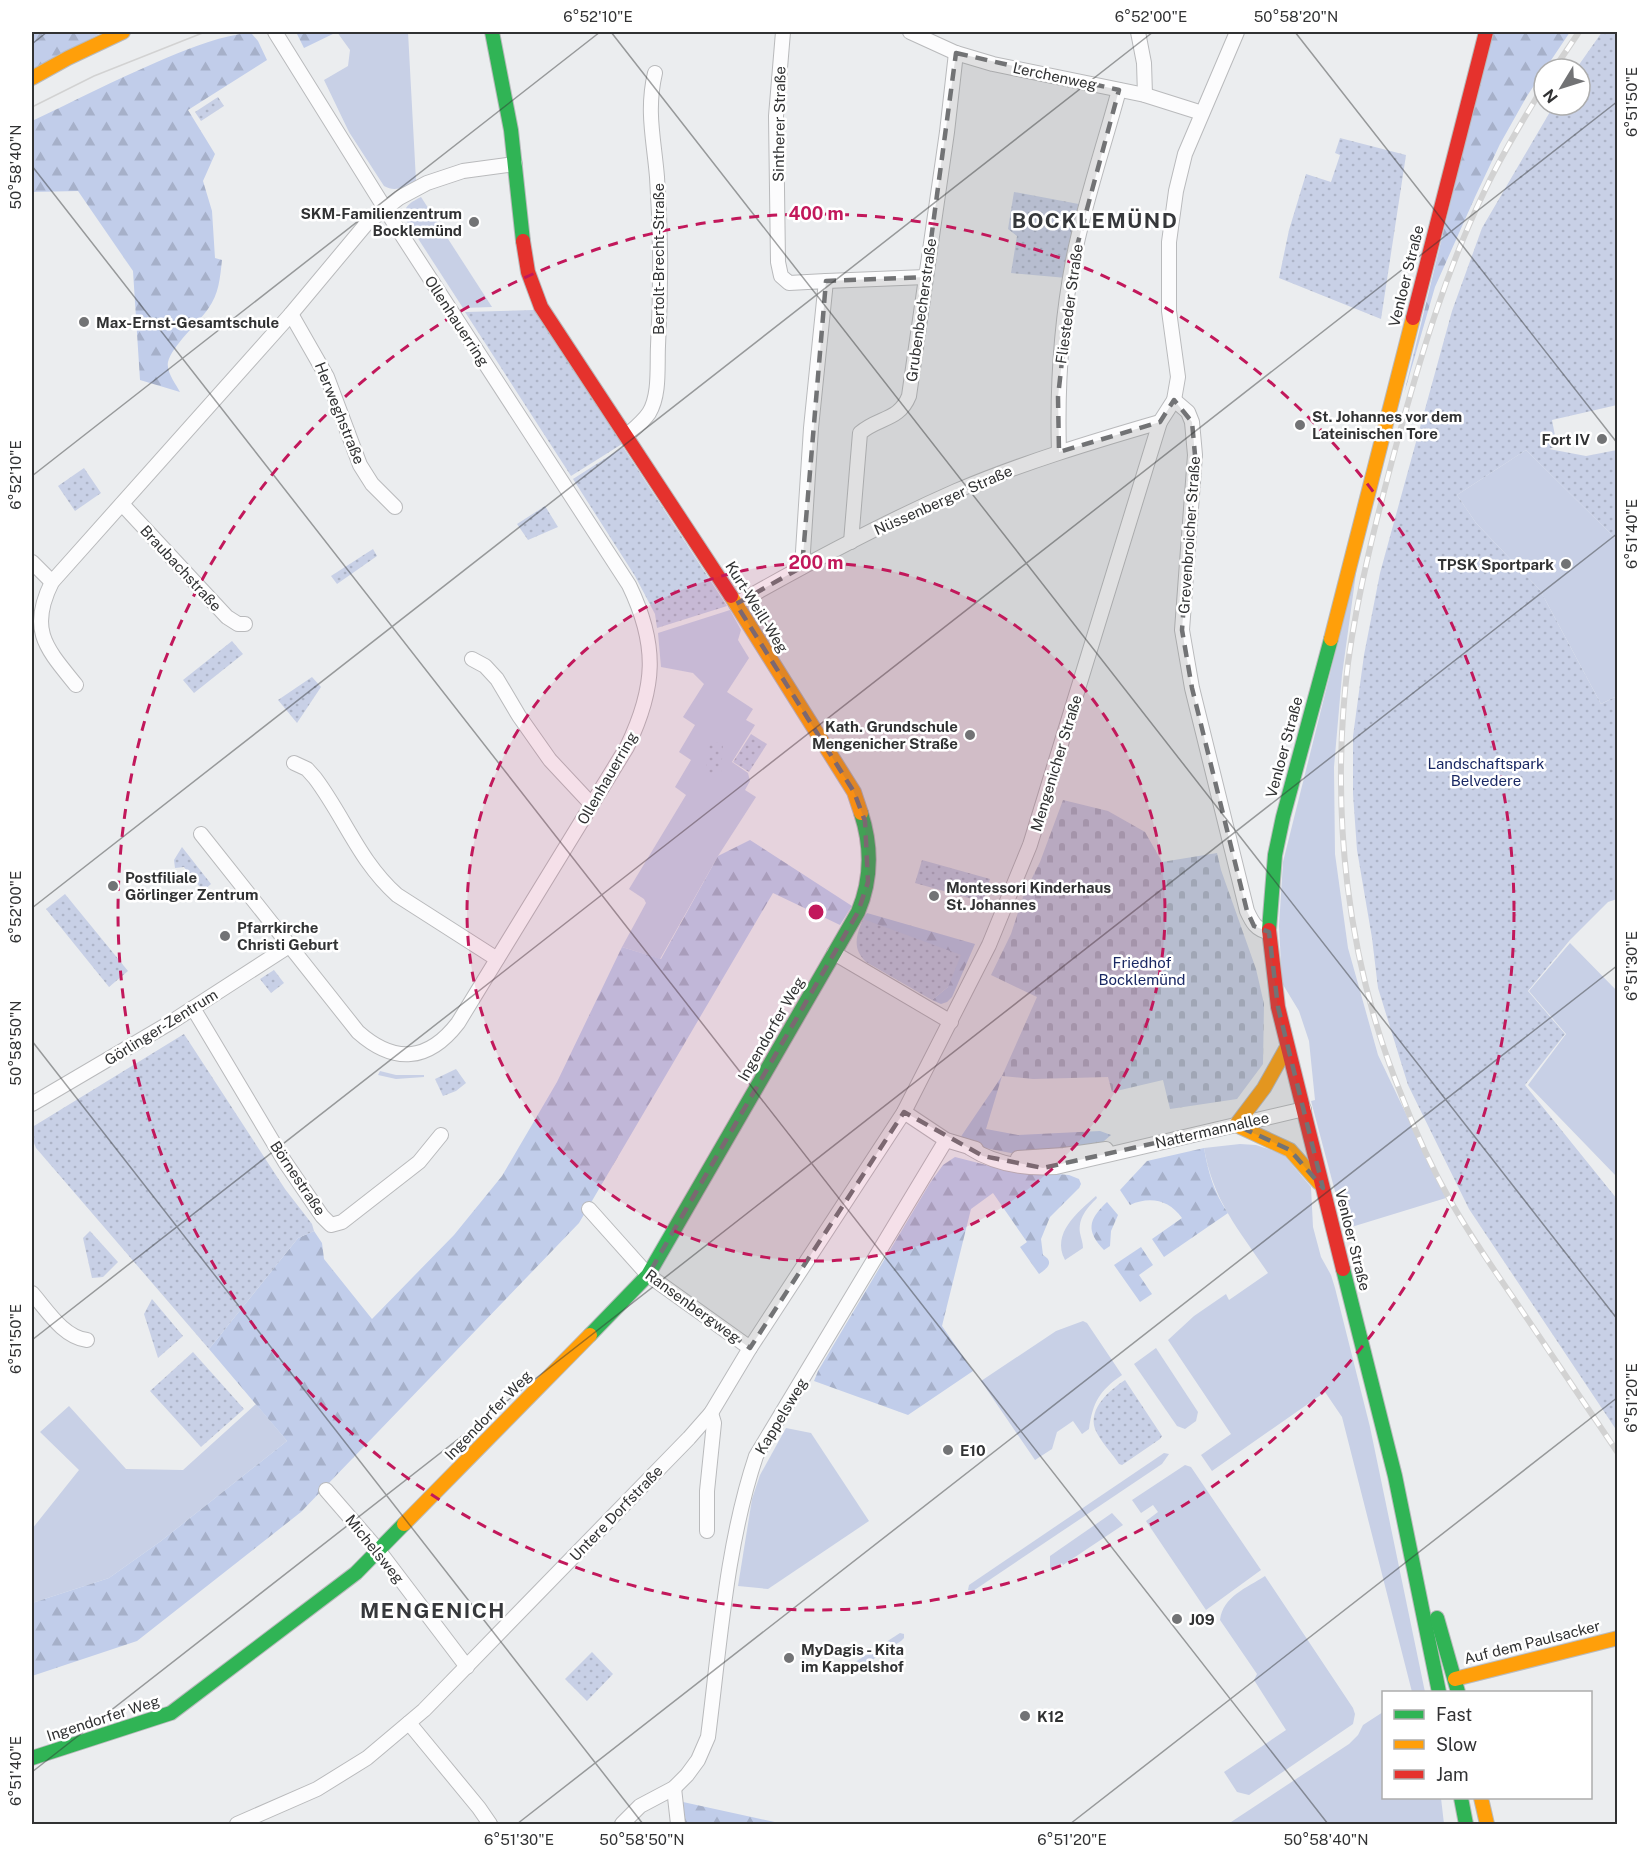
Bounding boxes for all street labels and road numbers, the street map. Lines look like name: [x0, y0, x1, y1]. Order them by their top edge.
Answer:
street label: Lerchenweg: [1011, 59, 1099, 93]
street label: Sintherer Straße: [769, 66, 789, 182]
street label: Bertolt-Brecht-Straße: [650, 183, 667, 335]
street label: Venloer Straße: [1385, 223, 1427, 329]
street label: Grubenbecherstraße: [903, 237, 939, 383]
street label: Fliesteder Straße: [1052, 243, 1086, 365]
street label: Ollenhauerring: [421, 273, 493, 369]
street label: Herweghstraße: [312, 360, 368, 466]
street label: Grevenbroicher Straße: [1175, 456, 1203, 614]
street label: Nüssenberger Straße: [871, 462, 1015, 538]
street label: Braubachstraße: [137, 522, 225, 614]
street label: Kurt-Weill-Weg: [722, 558, 792, 656]
street label: Mengenicher Straße: [1027, 693, 1085, 833]
street label: Venloer Straße: [1262, 695, 1306, 799]
street label: Ollenhauerring: [574, 729, 640, 827]
street label: Ingendorfer Weg: [734, 974, 808, 1084]
street label: Görlinger-Zentrum: [101, 985, 221, 1069]
street label: Nattermannallee: [1153, 1109, 1271, 1151]
street label: Börnestraße: [267, 1138, 329, 1218]
street label: Venloer Straße: [1332, 1187, 1374, 1293]
street label: Ransenbergweg: [642, 1266, 744, 1346]
street label: Ingendorfer Weg: [441, 1367, 535, 1463]
street label: Kappelsweg: [752, 1375, 810, 1457]
street label: Untere Dorfstraße: [566, 1462, 666, 1564]
street label: Michelsweg: [342, 1511, 408, 1587]
street label: Auf dem Paulsacker: [1462, 1617, 1602, 1667]
street label: Ingendorfer Weg: [45, 1692, 161, 1744]

